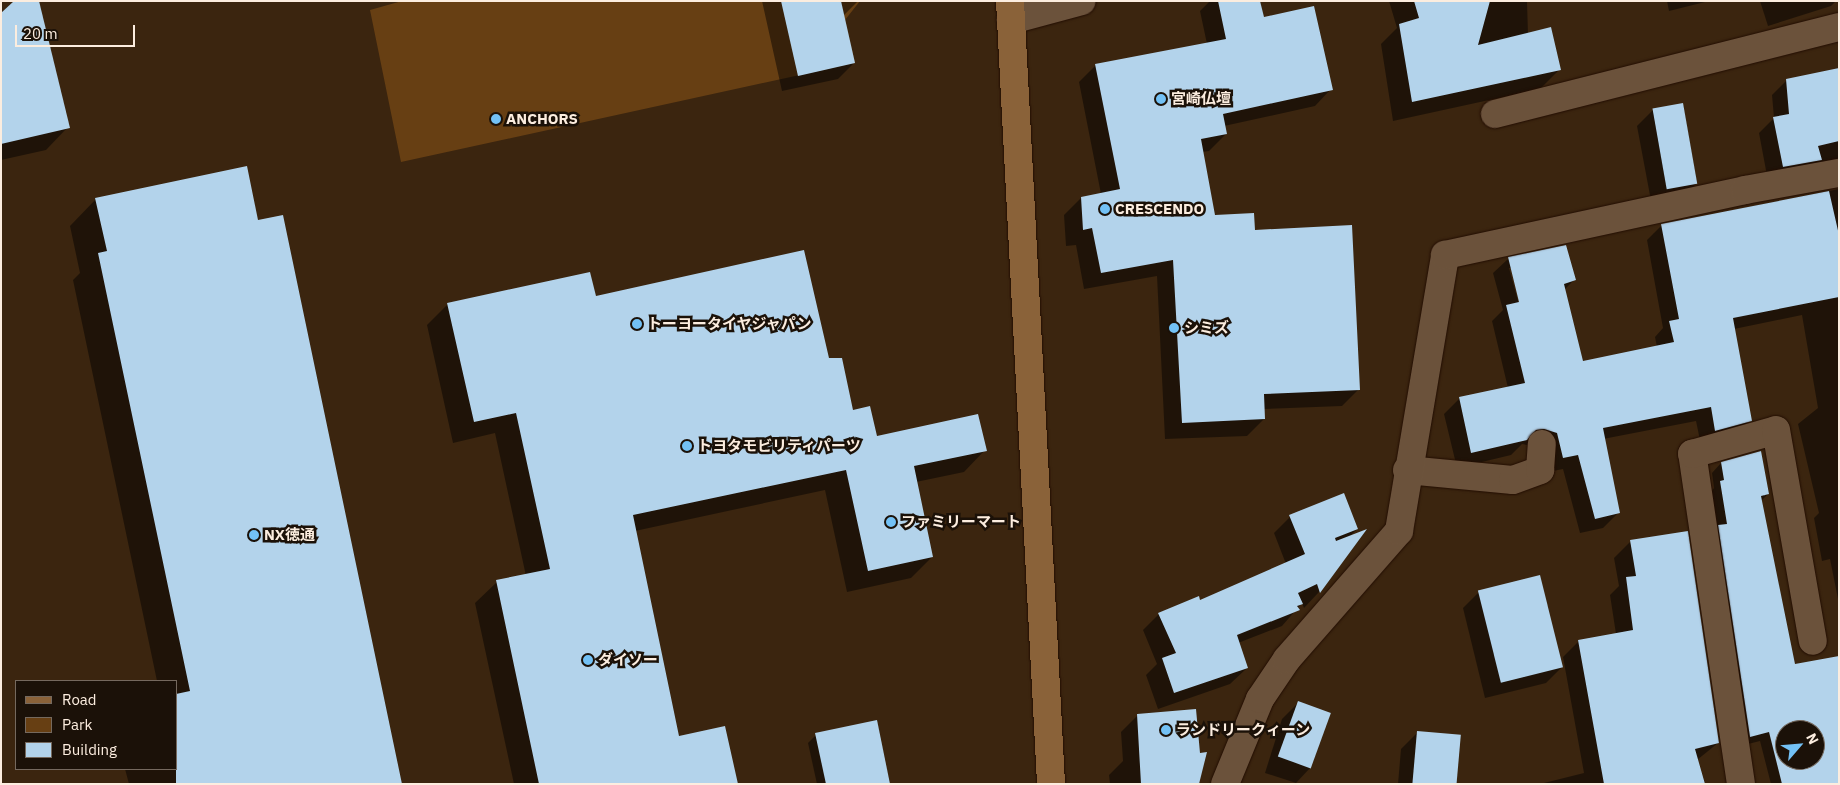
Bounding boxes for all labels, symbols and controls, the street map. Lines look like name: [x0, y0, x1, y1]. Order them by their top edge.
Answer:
scale bar: [18, 15, 138, 47]
text: 20 m: [23, 24, 58, 43]
place label: 宮崎仏壇: [1171, 90, 1231, 108]
marker: 宮崎仏壇: [1155, 93, 1167, 105]
place label: ANCHORS: [506, 110, 578, 128]
marker: ANCHORS: [490, 113, 502, 125]
place label: CRESCENDO: [1115, 200, 1204, 218]
marker: CRESCENDO: [1099, 203, 1111, 215]
place label: トーヨータイヤジャパン: [647, 315, 812, 333]
marker: トーヨータイヤジャパン: [631, 318, 643, 330]
place label: シミズ: [1184, 319, 1229, 337]
marker: シミズ: [1168, 322, 1180, 334]
place label: トヨタモビリティパーツ: [697, 437, 862, 455]
marker: トヨタモビリティパーツ: [681, 440, 693, 452]
place label: ファミリーマート: [901, 513, 1021, 531]
marker: ファミリーマート: [885, 516, 897, 528]
place label: NX徳通: [264, 526, 315, 544]
marker: NX徳通: [248, 529, 260, 541]
place label: ダイソー: [598, 651, 658, 669]
marker: ダイソー: [582, 654, 594, 666]
legend: [15, 680, 178, 770]
text: Road: [62, 690, 97, 709]
text: Park: [62, 715, 92, 734]
north arrow: [1775, 720, 1825, 770]
place label: ランドリークィーン: [1176, 721, 1311, 739]
marker: ランドリークィーン: [1160, 724, 1172, 736]
text: N: [1802, 730, 1823, 747]
text: Building: [62, 740, 117, 759]

